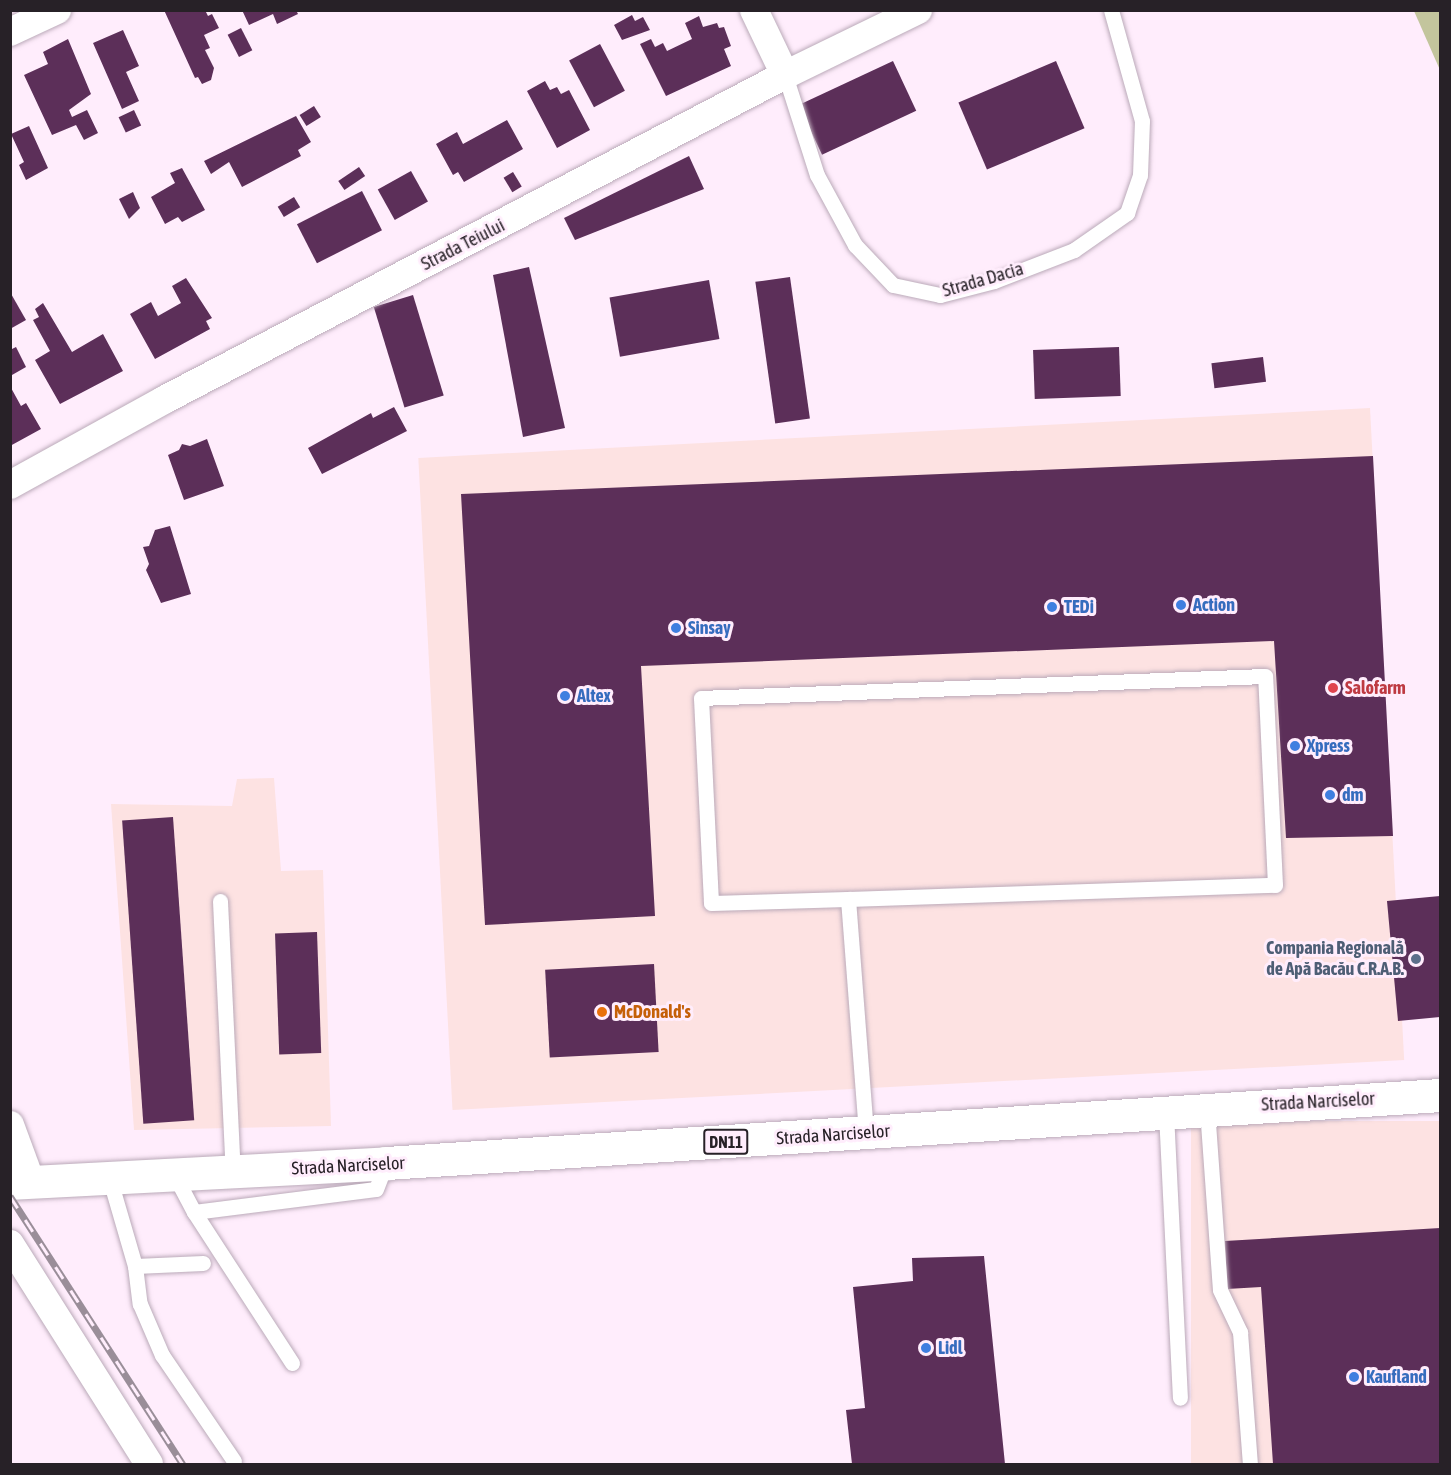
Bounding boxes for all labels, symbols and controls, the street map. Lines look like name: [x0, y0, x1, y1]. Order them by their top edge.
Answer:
street label: Strada Teiului: [418, 215, 508, 275]
street label: Strada Dacia: [940, 258, 1026, 302]
place label: Action: [1193, 594, 1235, 616]
place label: TEDi: [1064, 596, 1094, 618]
marker: Action: [1174, 598, 1188, 612]
marker: TEDi: [1045, 600, 1059, 614]
place label: Sinsay: [688, 617, 731, 639]
marker: Sinsay: [669, 621, 683, 635]
place label: Salofarm: [1345, 677, 1406, 699]
marker: Salofarm: [1326, 681, 1340, 695]
place label: Altex: [577, 685, 611, 707]
marker: Altex: [558, 689, 572, 703]
place label: Xpress: [1307, 735, 1350, 757]
marker: Xpress: [1288, 739, 1302, 753]
place label: dm: [1342, 784, 1363, 806]
marker: dm: [1323, 788, 1337, 802]
place label: Compania Regională de Apă Bacău C.R.A.B.: [1266, 938, 1404, 980]
marker: Compania Regională de Apă Bacău C.R.A.B.: [1409, 952, 1423, 966]
place label: McDonald's: [614, 1001, 691, 1023]
marker: McDonald's: [595, 1005, 609, 1019]
street label: Strada Narciselor: [1261, 1088, 1375, 1116]
street label: Strada Narciselor: [776, 1120, 890, 1150]
road number: DN11: [702, 1129, 750, 1155]
street label: Strada Narciselor: [291, 1152, 405, 1180]
place label: Lidl: [938, 1337, 962, 1359]
marker: Lidl: [919, 1341, 933, 1355]
place label: Kaufland: [1366, 1366, 1427, 1388]
marker: Kaufland: [1347, 1370, 1361, 1384]

